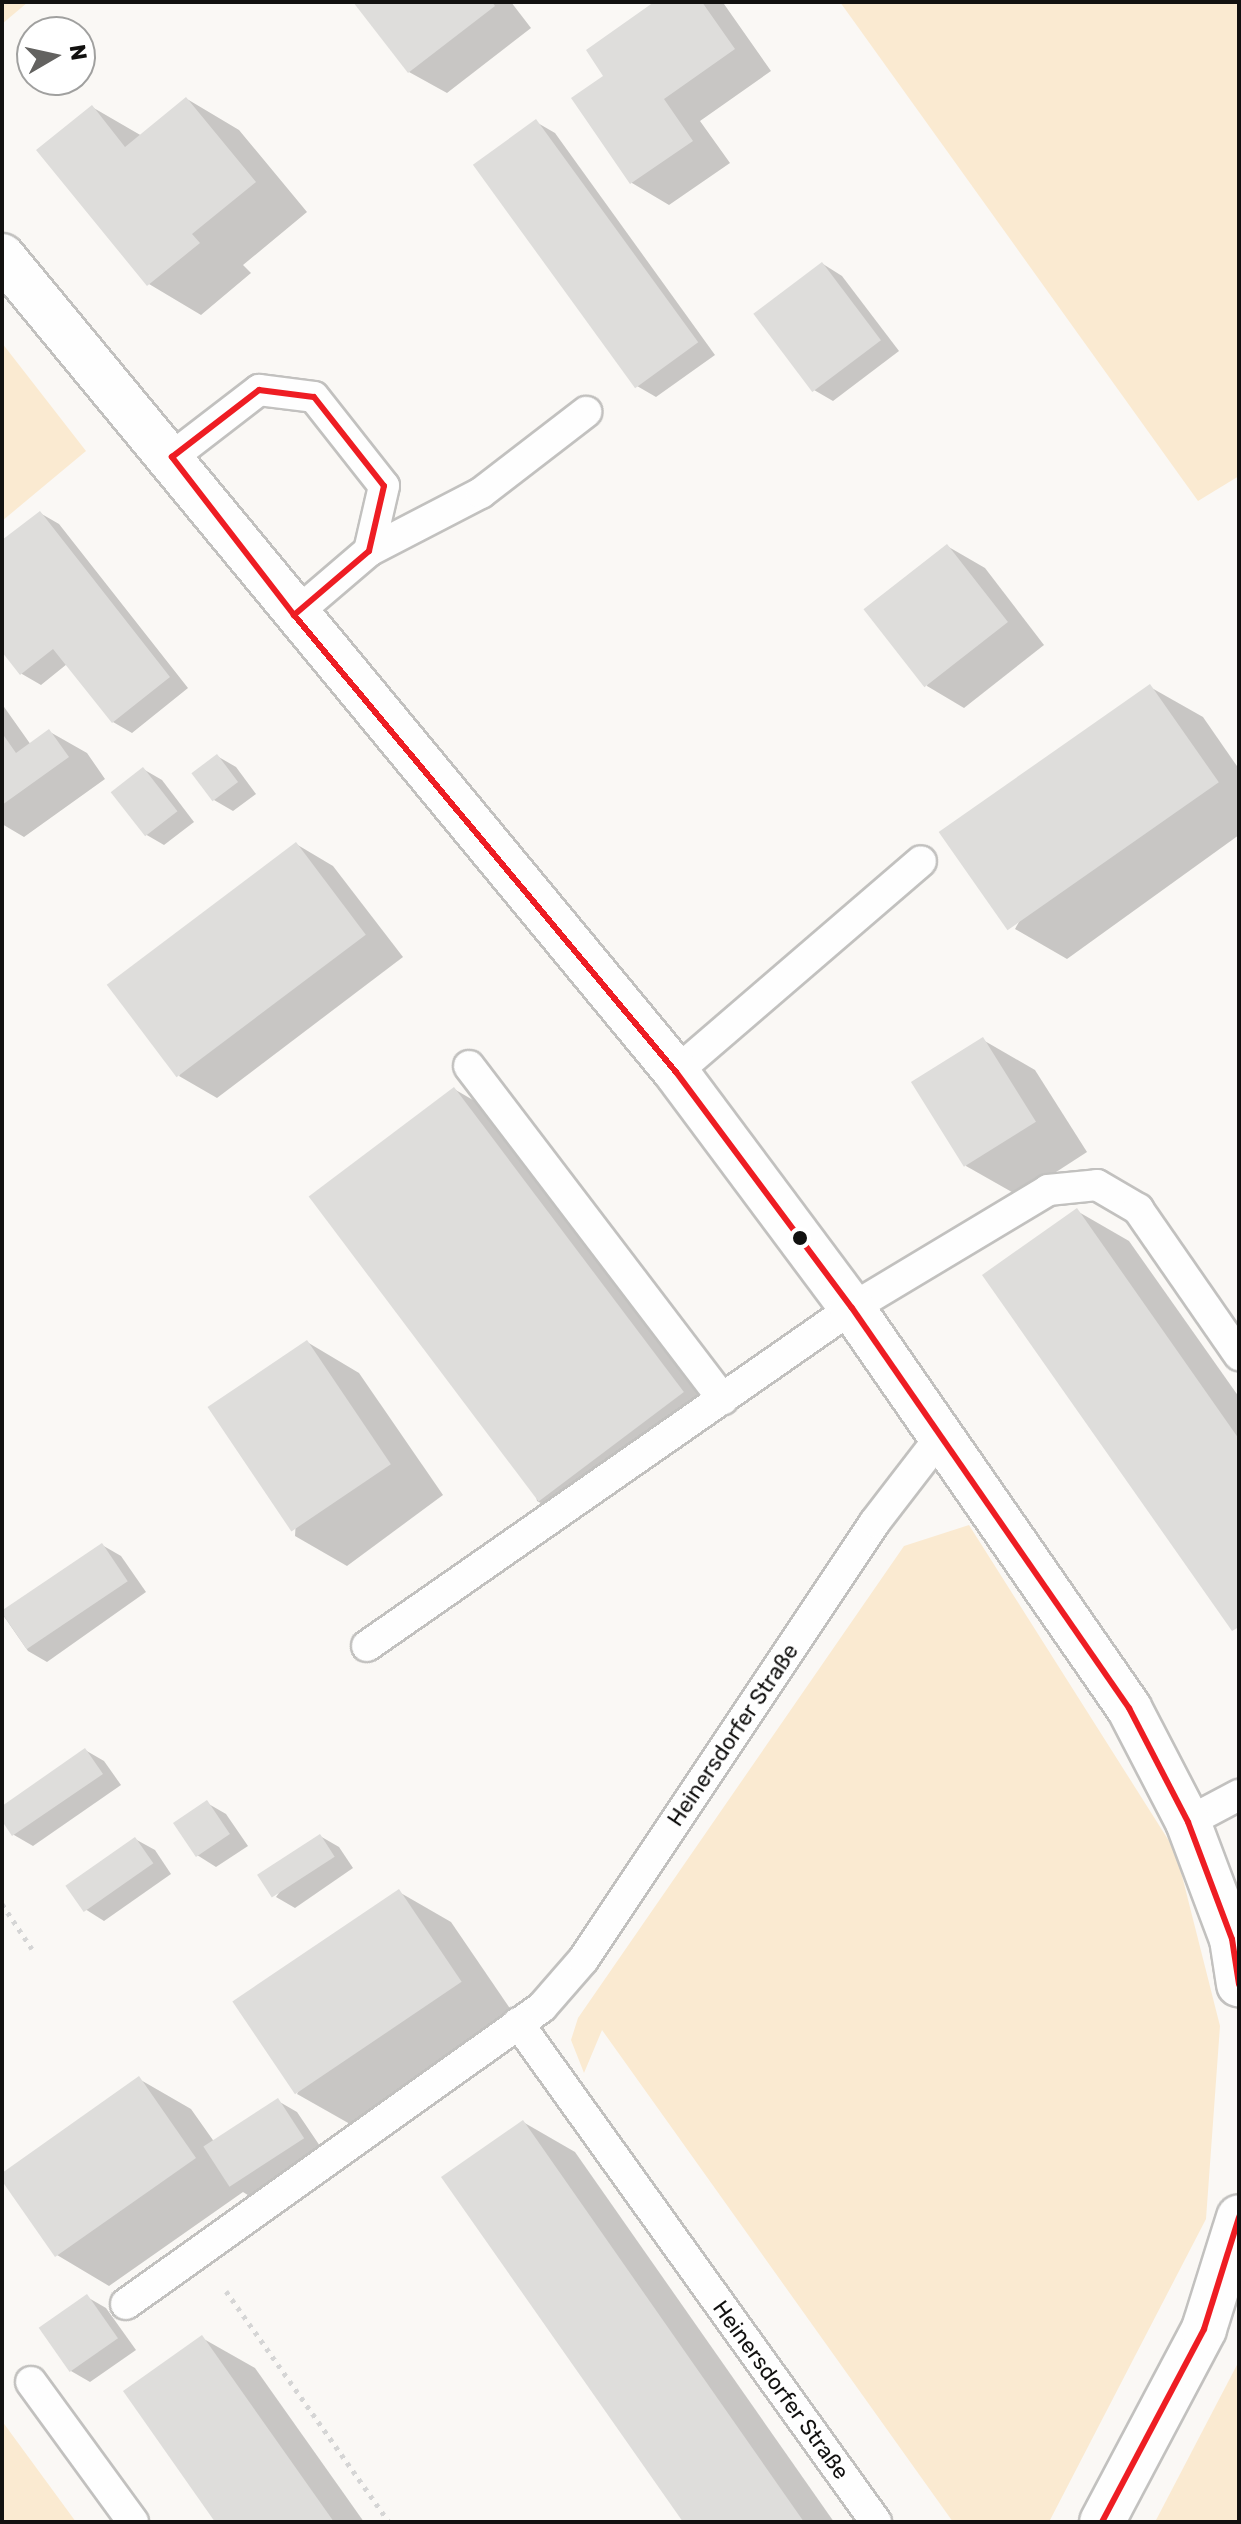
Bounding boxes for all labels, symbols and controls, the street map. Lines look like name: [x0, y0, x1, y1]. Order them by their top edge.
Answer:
north arrow: [16, 16, 96, 96]
text: N: [64, 43, 93, 62]
unlabelled marker: [792, 1230, 808, 1246]
street label: Heinersdorfer Straße: [662, 1639, 804, 1831]
street label: Heinersdorfer Straße: [707, 2295, 855, 2485]

